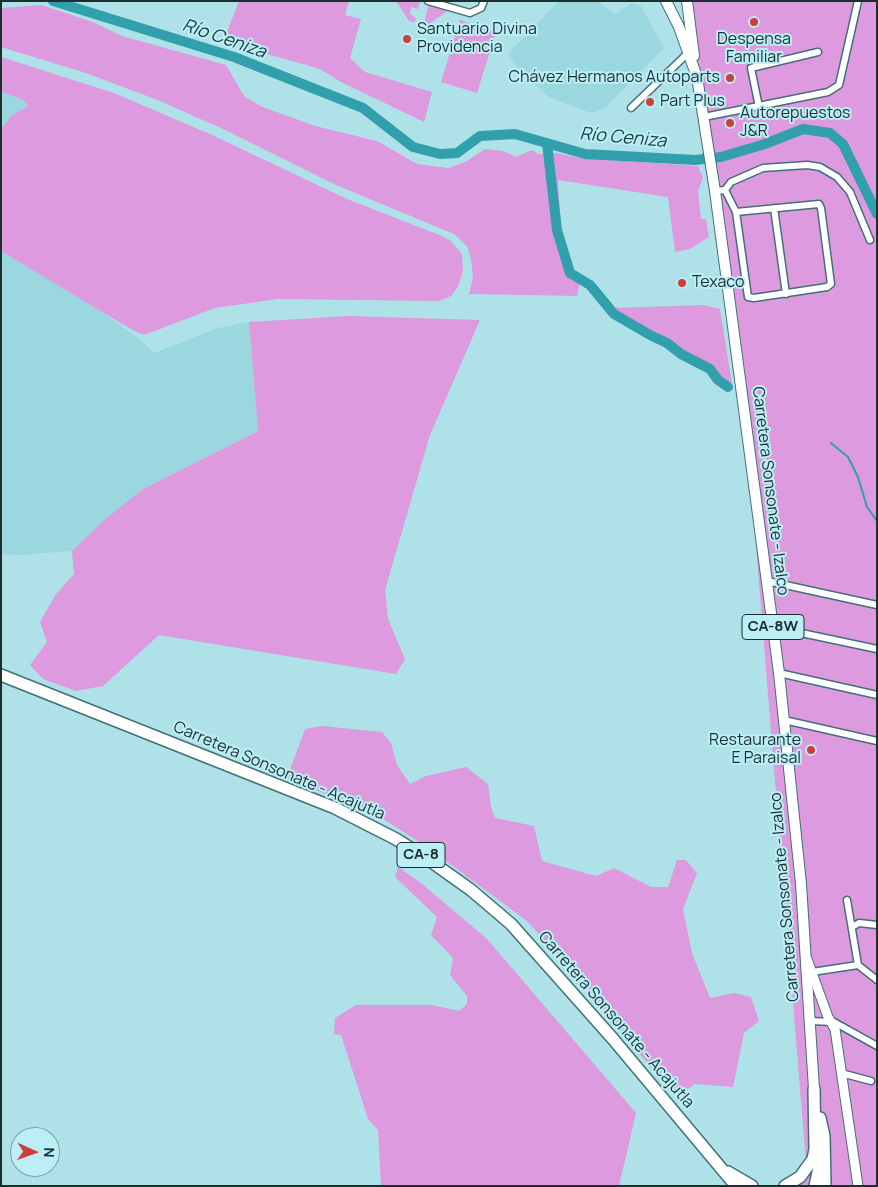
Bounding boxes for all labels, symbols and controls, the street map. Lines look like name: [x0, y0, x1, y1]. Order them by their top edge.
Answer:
water label: Río Ceniza: [179, 15, 269, 63]
marker: Despensa Familiar: [748, 16, 760, 28]
place label: Santuario Divina Providencia: [417, 20, 537, 58]
place label: Despensa Familiar: [717, 30, 791, 68]
marker: Santuario Divina Providencia: [401, 33, 413, 45]
place label: Chávez Hermanos Autoparts: [509, 68, 720, 88]
marker: Chávez Hermanos Autoparts: [724, 72, 736, 84]
place label: Part Plus: [660, 92, 725, 112]
marker: Part Plus: [644, 96, 656, 108]
place label: Autorepuestos J&R: [740, 104, 851, 142]
marker: Autorepuestos J&R: [724, 117, 736, 129]
water label: Río Ceniza: [579, 123, 667, 153]
place label: Texaco: [692, 273, 744, 293]
marker: Texaco: [676, 277, 688, 289]
street label: Carretera Sonsonate - Izalco: [748, 386, 792, 596]
road number: CA-8W: [742, 614, 804, 640]
street label: Carretera Sonsonate - Acajutla: [170, 718, 388, 824]
place label: Restaurante E Paraisal: [709, 731, 801, 769]
marker: Restaurante E Paraisal: [805, 744, 817, 756]
street label: Carretera Sonsonate - Izalco: [766, 792, 804, 1002]
road number: CA-8: [397, 842, 445, 868]
street label: Carretera Sonsonate - Acajutla: [534, 928, 698, 1112]
north arrow: [10, 1127, 60, 1177]
text: N: [40, 1147, 59, 1158]

